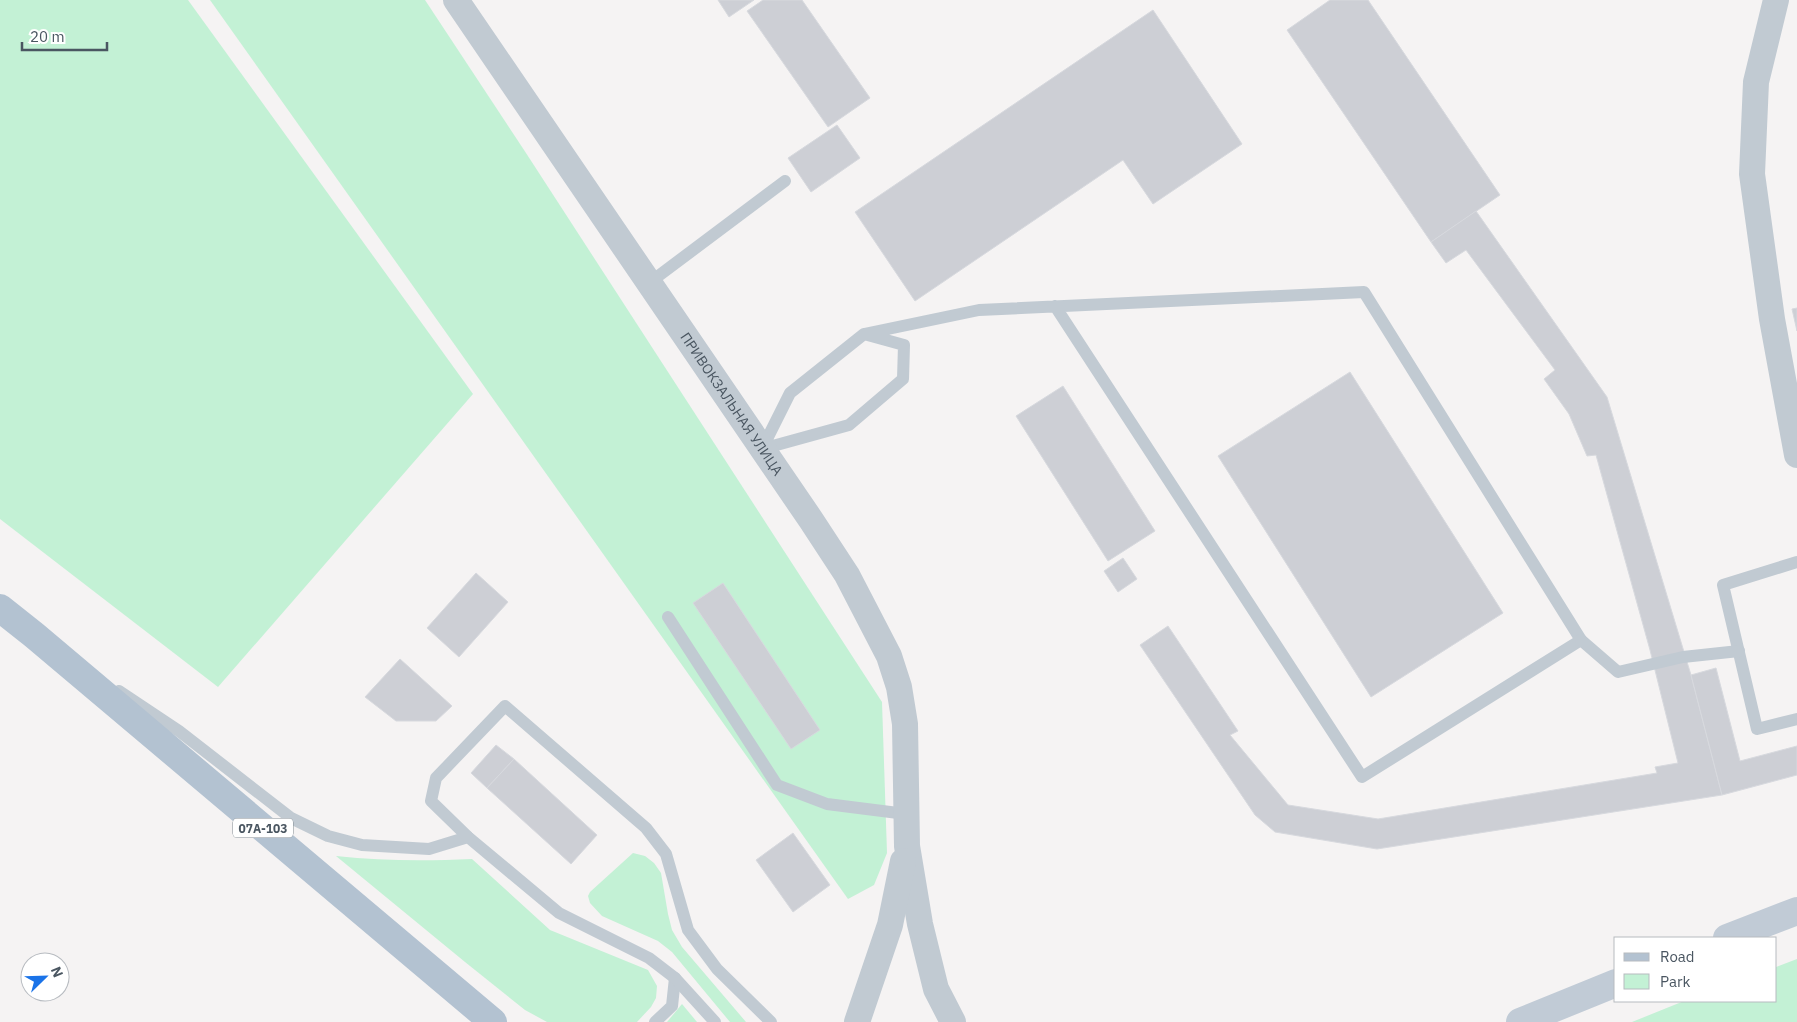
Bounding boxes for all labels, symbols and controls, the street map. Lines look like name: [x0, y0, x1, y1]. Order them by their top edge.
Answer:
scale bar: [22, 20, 108, 52]
text: 20 m: [30, 27, 65, 46]
street label: ПРИВОКЗАЛЬНАЯ УЛИЦА: [677, 329, 787, 479]
road number: 07А-103: [233, 818, 293, 838]
legend: [1614, 937, 1777, 1002]
text: Road: [1660, 947, 1695, 966]
north arrow: [20, 952, 70, 1002]
text: N: [47, 964, 67, 980]
text: Park: [1660, 972, 1690, 991]

